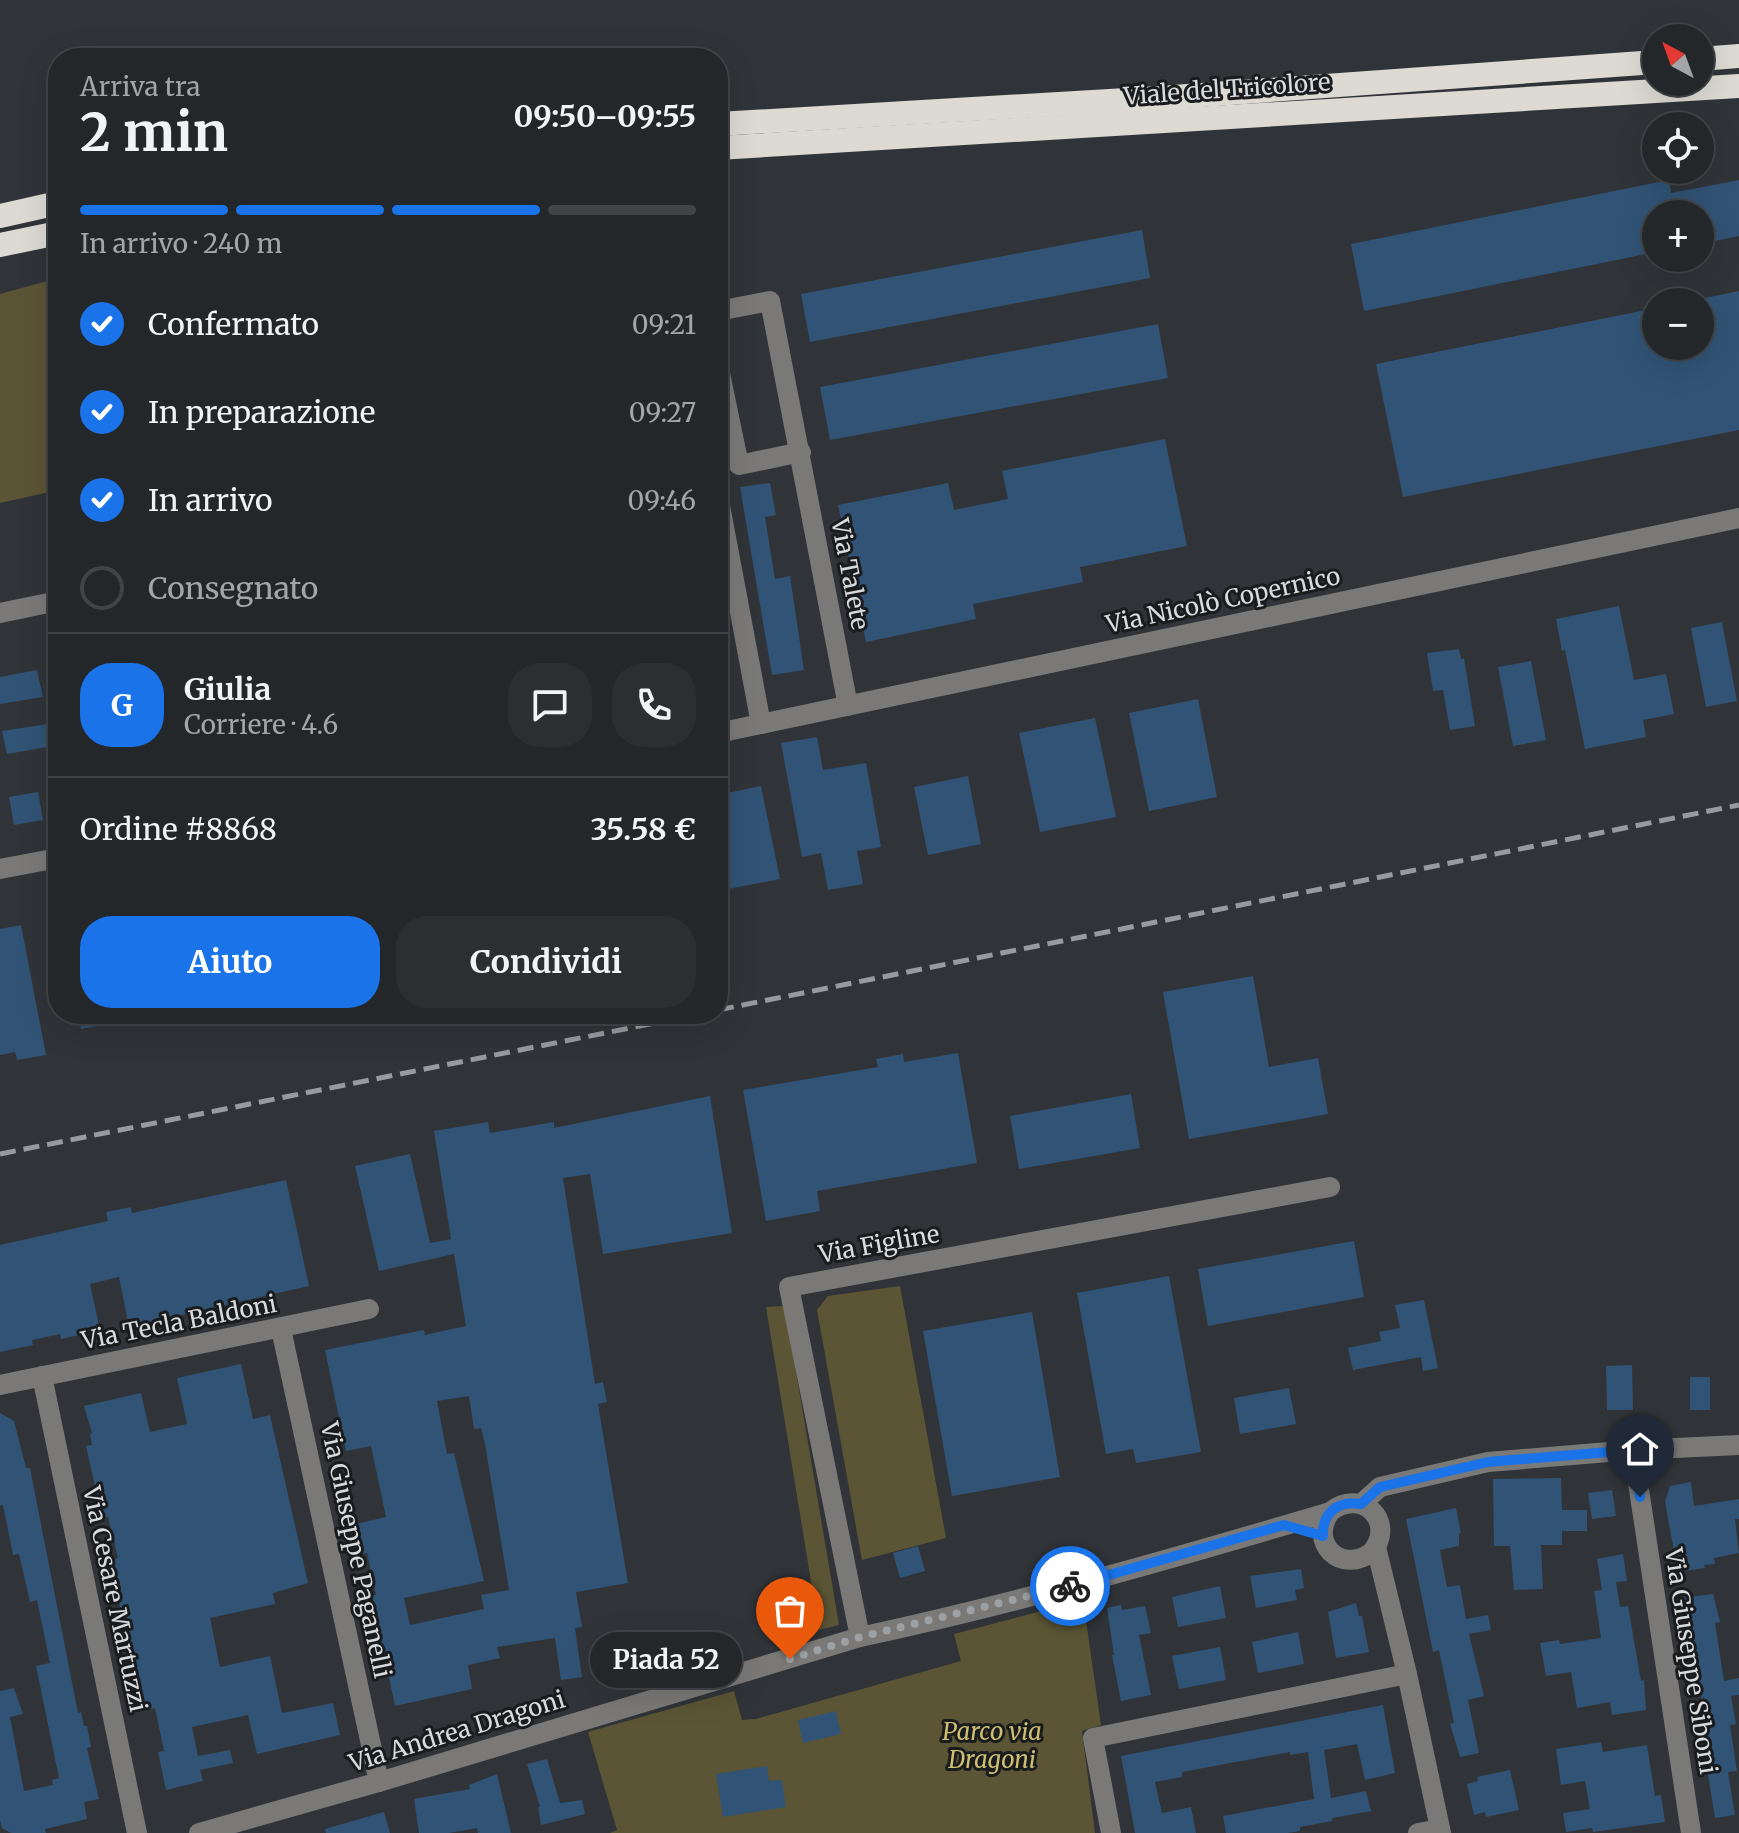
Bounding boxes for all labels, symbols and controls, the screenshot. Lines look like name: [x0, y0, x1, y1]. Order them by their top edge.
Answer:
north arrow: [1642, 24, 1714, 96]
map controls: [1642, 24, 1714, 360]
street label: Viale del Tricolore: [1121, 66, 1332, 112]
text: Arriva tra: [80, 70, 200, 103]
text: 09:50–09:55: [514, 97, 696, 135]
text: 2 min: [80, 100, 228, 165]
button: locate: [1642, 112, 1714, 184]
button: +: [1642, 200, 1714, 272]
text: In arrivo · 240 m: [80, 227, 282, 260]
button: −: [1642, 288, 1714, 360]
icon: check: [80, 302, 124, 346]
text: Confermato: [148, 305, 319, 343]
text: 09:21: [632, 308, 696, 341]
icon: check: [80, 390, 124, 434]
text: In preparazione: [148, 393, 375, 431]
text: 09:27: [629, 396, 696, 429]
icon: check: [80, 478, 124, 522]
text: In arrivo: [148, 481, 272, 519]
text: 09:46: [628, 484, 696, 517]
street label: Via Talete: [824, 515, 876, 632]
street label: Via Nicolò Copernico: [1102, 560, 1343, 640]
text: Consegnato: [148, 569, 318, 607]
button: chat: [508, 663, 592, 747]
button: phone: [612, 663, 696, 747]
text: Giulia: [184, 670, 271, 708]
text: G: [111, 686, 133, 724]
text: Corriere · 4.6: [184, 708, 338, 741]
text: Ordine #8868: [80, 810, 277, 848]
text: 35.58 €: [591, 810, 696, 848]
button: Aiuto: [80, 916, 380, 1008]
button: Condividi: [396, 916, 696, 1008]
street label: Via Figline: [815, 1218, 942, 1270]
street label: Via Tecla Baldoni: [78, 1288, 280, 1356]
pin: [1606, 1415, 1674, 1497]
street label: Via Giuseppe Paganelli: [314, 1418, 398, 1681]
icon: home: [1618, 1427, 1662, 1471]
street label: Via Cesare Martuzzi: [76, 1482, 154, 1715]
street label: Via Giuseppe Siboni: [1658, 1545, 1724, 1777]
courier: [1030, 1546, 1110, 1626]
icon: bike: [1048, 1564, 1092, 1608]
pin: [756, 1577, 824, 1659]
icon: bag: [768, 1589, 812, 1633]
callout: Piada 52: [590, 1631, 742, 1687]
text: Piada 52: [613, 1643, 719, 1676]
street label: Via Andrea Dragoni: [344, 1683, 569, 1779]
park label: Parco via Dragoni: [942, 1716, 1042, 1775]

